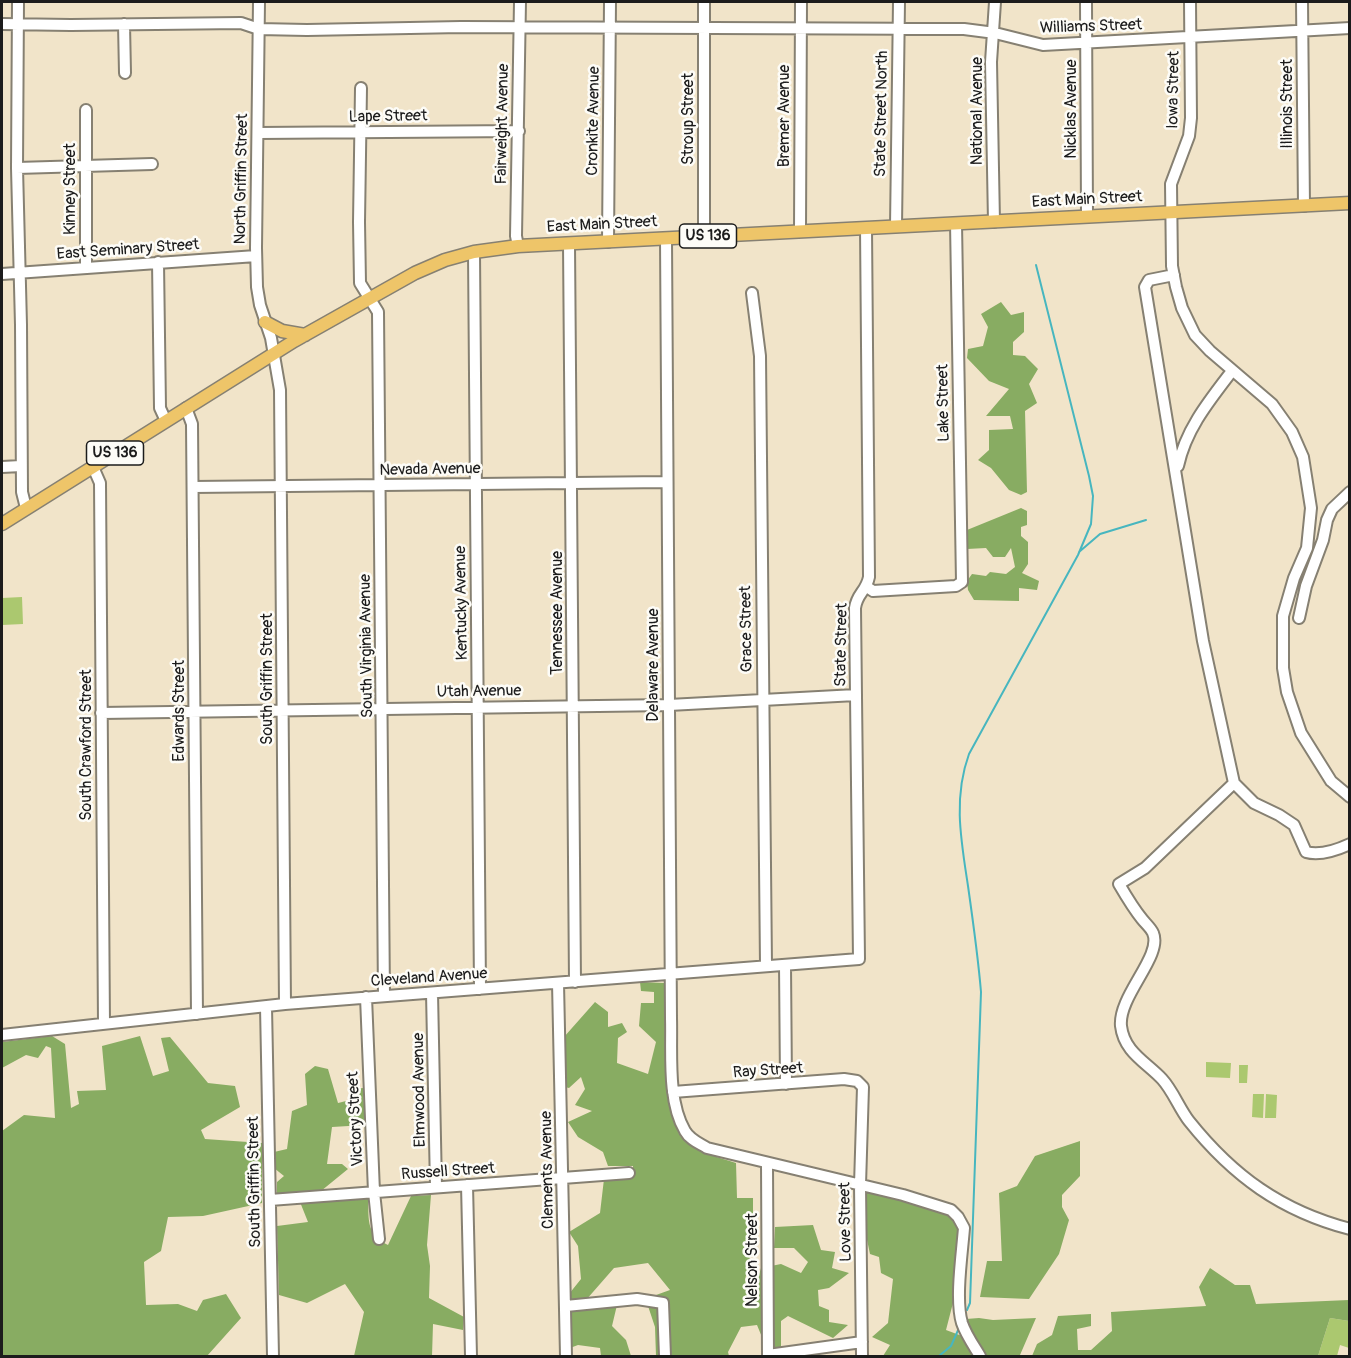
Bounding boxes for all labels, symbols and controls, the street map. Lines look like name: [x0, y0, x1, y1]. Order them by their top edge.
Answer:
street label: Williams Street: [1039, 16, 1143, 38]
street label: State Street North: [871, 51, 893, 177]
street label: Iowa Street: [1164, 51, 1184, 129]
street label: National Avenue: [968, 57, 988, 165]
street label: Nicklas Avenue: [1062, 59, 1082, 159]
street label: Illinois Street: [1278, 59, 1298, 149]
street label: Fairweight Avenue: [492, 63, 514, 185]
street label: Bremer Avenue: [775, 65, 795, 167]
street label: Cronkite Avenue: [583, 66, 605, 176]
street label: Stroup Street: [679, 73, 699, 165]
street label: Lape Street: [348, 107, 428, 127]
street label: North Griffin Street: [231, 113, 253, 245]
street label: Kinney Street: [61, 143, 81, 235]
street label: East Main Street: [1031, 188, 1143, 212]
street label: East Main Street: [546, 213, 658, 237]
road number: US 136: [680, 224, 736, 248]
street label: East Seminary Street: [56, 235, 200, 265]
street label: Lake Street: [934, 364, 954, 442]
road number: US 136: [86, 441, 144, 465]
street label: Nevada Avenue: [379, 460, 481, 480]
street label: Kentucky Avenue: [451, 545, 473, 661]
street label: Tennessee Avenue: [548, 551, 568, 675]
street label: South Virginia Avenue: [356, 574, 378, 718]
street label: Grace Street: [737, 586, 757, 672]
street label: State Street: [832, 603, 852, 687]
street label: Delaware Avenue: [644, 608, 664, 722]
street label: South Griffin Street: [258, 613, 278, 745]
street label: Edwards Street: [170, 660, 190, 762]
street label: South Crawford Street: [77, 669, 97, 821]
street label: Utah Avenue: [437, 682, 521, 702]
street label: Cleveland Avenue: [370, 964, 488, 992]
street label: Elmwood Avenue: [409, 1032, 431, 1148]
street label: Ray Street: [732, 1059, 804, 1083]
street label: Victory Street: [344, 1071, 368, 1167]
street label: Clements Avenue: [537, 1111, 559, 1229]
street label: South Griffin Street: [244, 1116, 266, 1248]
street label: Russell Street: [400, 1159, 496, 1185]
street label: Love Street: [836, 1182, 856, 1262]
street label: Nelson Street: [743, 1213, 763, 1307]

